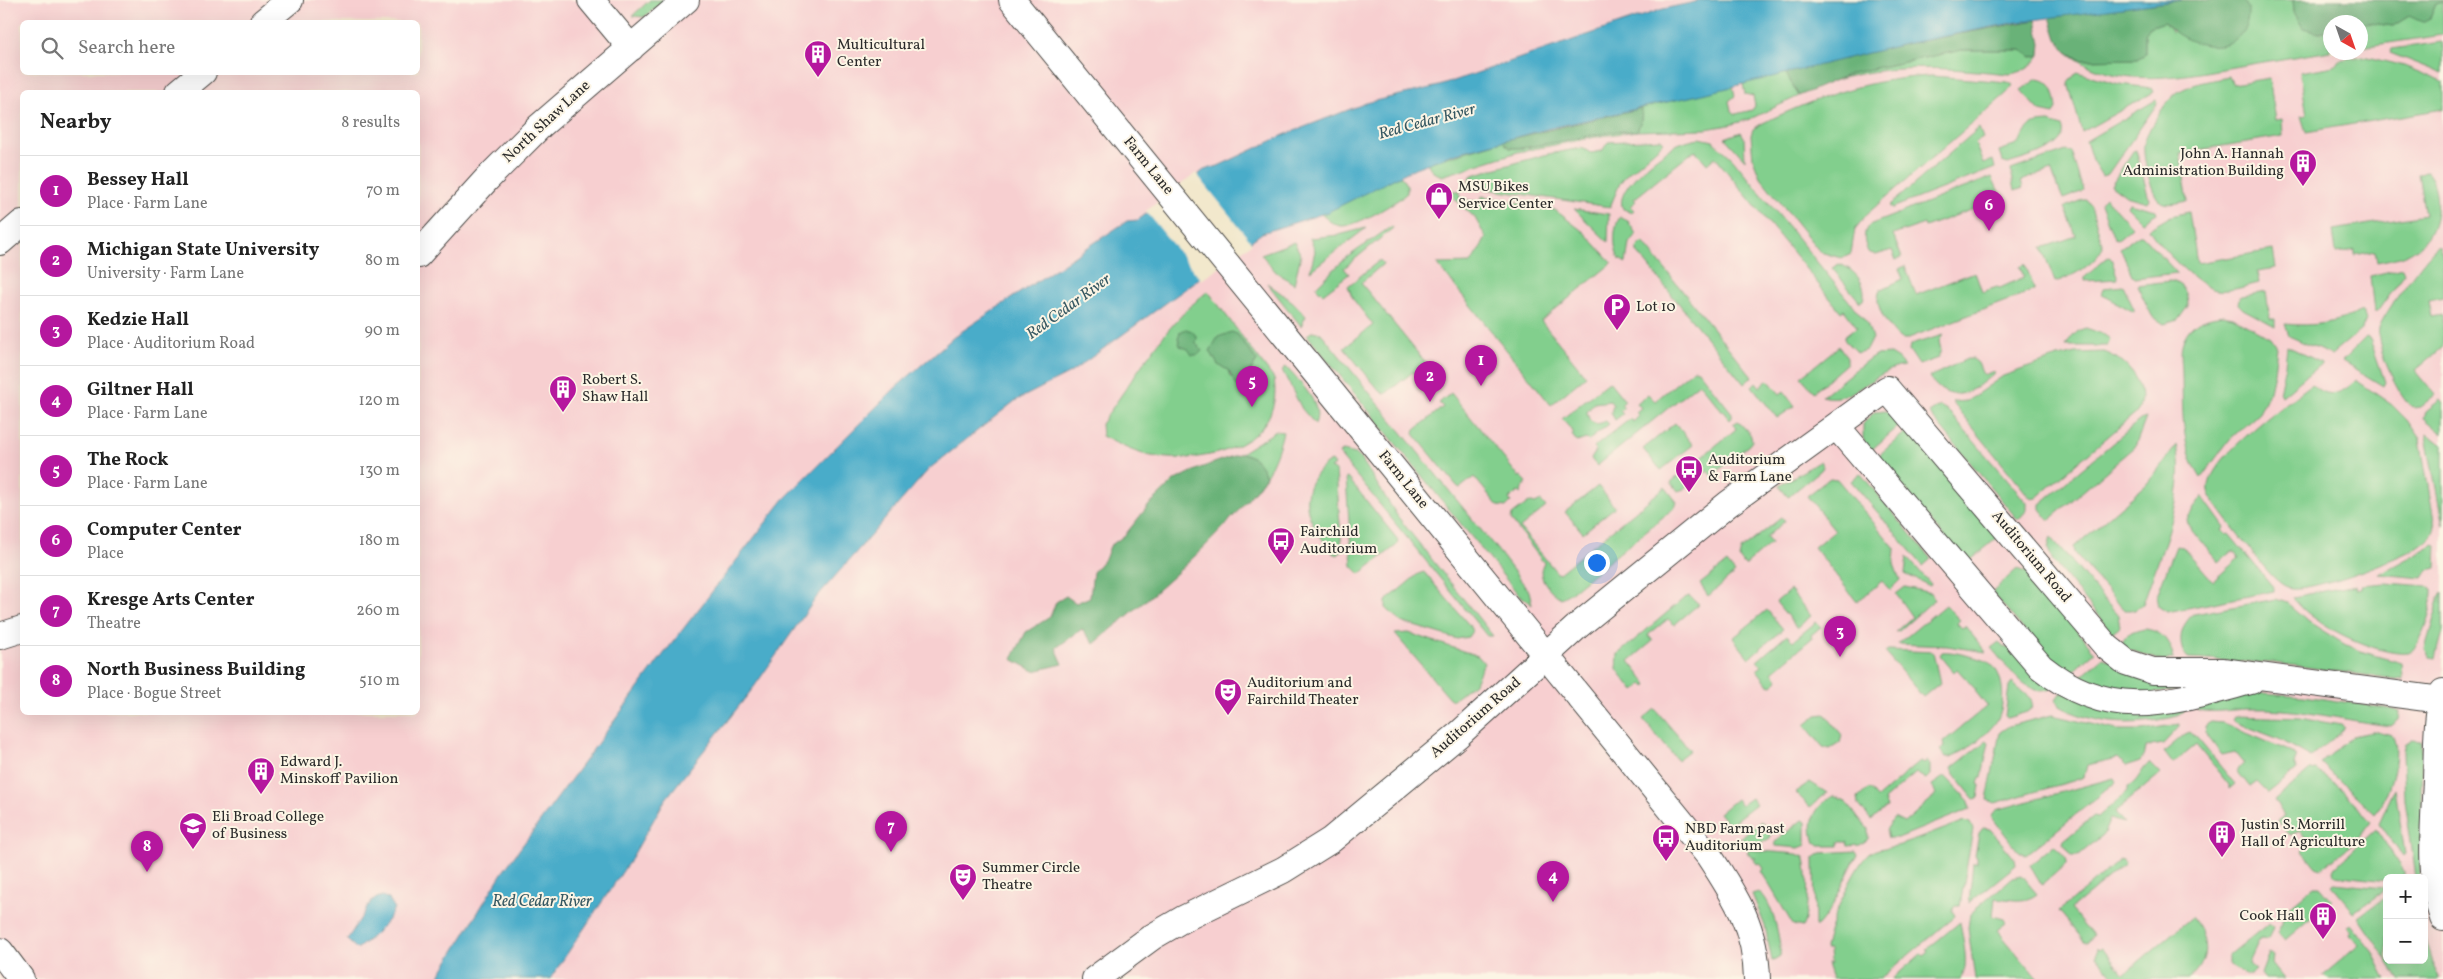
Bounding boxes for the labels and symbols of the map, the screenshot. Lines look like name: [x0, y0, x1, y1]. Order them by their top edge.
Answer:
north arrow: [2323, 15, 2368, 60]
place label: Multicultural Center: [837, 35, 925, 73]
building icon: Multicultural Center: [803, 39, 833, 78]
street label: North Shaw Lane: [499, 76, 595, 168]
water label: Red Cedar River: [1376, 98, 1479, 146]
street label: Farm Lane: [1118, 132, 1178, 200]
place label: John A. Hannah Administration Building: [2123, 144, 2284, 182]
building icon: John A. Hannah Administration Building: [2288, 148, 2318, 187]
place label: MSU Bikes Service Center: [1458, 177, 1553, 215]
shop icon: MSU Bikes Service Center: [1424, 181, 1454, 220]
pin: 6: [1973, 190, 2005, 231]
water label: Red Cedar River: [1022, 268, 1117, 345]
parking icon: Lot 10: [1602, 292, 1632, 331]
place label: Lot 10: [1636, 297, 1675, 318]
pin: 1: [1465, 345, 1497, 386]
pin: 2: [1414, 361, 1446, 402]
pin: 5: [1236, 366, 1268, 407]
place label: Robert S. Shaw Hall: [582, 370, 648, 408]
building icon: Robert S. Shaw Hall: [548, 374, 578, 413]
street label: Farm Lane: [1373, 446, 1433, 514]
place label: Auditorium & Farm Lane: [1708, 450, 1792, 488]
bus stop icon: Auditorium & Farm Lane: [1674, 454, 1704, 493]
street label: Auditorium Road: [1986, 507, 2076, 607]
place label: Fairchild Auditorium: [1300, 522, 1377, 560]
bus stop icon: Fairchild Auditorium: [1266, 526, 1296, 565]
your location: [1584, 550, 1610, 576]
pin: 3: [1824, 616, 1856, 657]
place label: Auditorium and Fairchild Theater: [1247, 673, 1359, 711]
street label: Auditorium Road: [1426, 673, 1526, 763]
theatre icon: Auditorium and Fairchild Theater: [1213, 677, 1243, 716]
place label: Edward J. Minskoff Pavilion: [280, 752, 398, 790]
building icon: Edward J. Minskoff Pavilion: [246, 756, 276, 795]
place label: Eli Broad College of Business: [212, 807, 324, 845]
school or university icon: Eli Broad College of Business: [178, 811, 208, 850]
pin: 7: [875, 811, 907, 852]
place label: Justin S. Morrill Hall of Agriculture: [2241, 815, 2365, 853]
place label: NBD Farm past Auditorium: [1685, 819, 1785, 857]
building icon: Justin S. Morrill Hall of Agriculture: [2207, 819, 2237, 858]
bus stop icon: NBD Farm past Auditorium: [1651, 823, 1681, 862]
pin: 8: [131, 831, 163, 872]
place label: Summer Circle Theatre: [982, 858, 1080, 896]
pin: 4: [1537, 861, 1569, 902]
theatre icon: Summer Circle Theatre: [948, 862, 978, 901]
water label: Red Cedar River: [492, 891, 593, 913]
building icon: Cook Hall: [2308, 901, 2338, 940]
place label: Cook Hall: [2239, 906, 2304, 927]

